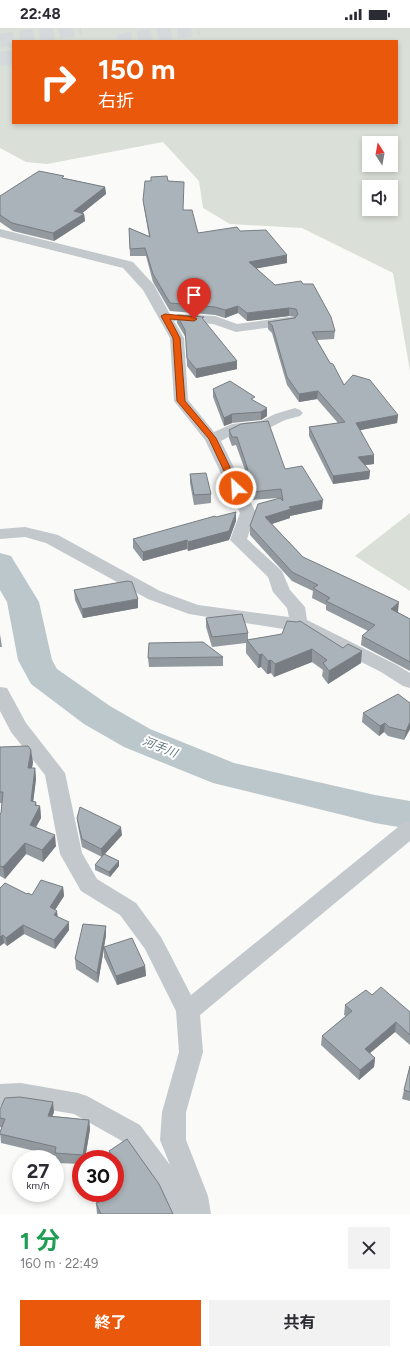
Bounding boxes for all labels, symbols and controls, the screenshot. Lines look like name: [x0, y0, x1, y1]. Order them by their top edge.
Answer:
text: 22:48: [20, 5, 61, 23]
text: 150 m: [98, 52, 175, 86]
icon: right: [32, 56, 84, 108]
text: 右折: [98, 90, 134, 112]
north arrow: [362, 136, 398, 172]
map controls: [362, 136, 398, 216]
button: sound: [362, 180, 398, 216]
pin: [177, 278, 211, 319]
icon: arrive: [183, 284, 205, 306]
position arrow: [215, 467, 257, 509]
water label: 河手川: [141, 734, 181, 761]
speed limit sign: 30: [72, 1150, 124, 1202]
text: 27: [27, 1159, 49, 1183]
text: km/h: [27, 1179, 49, 1192]
text: 1 分: [20, 1226, 60, 1255]
button: close: [348, 1227, 390, 1269]
text: 160 m · 22:49: [20, 1256, 98, 1271]
button: 終了: [20, 1300, 201, 1346]
button: 共有: [209, 1300, 390, 1346]

